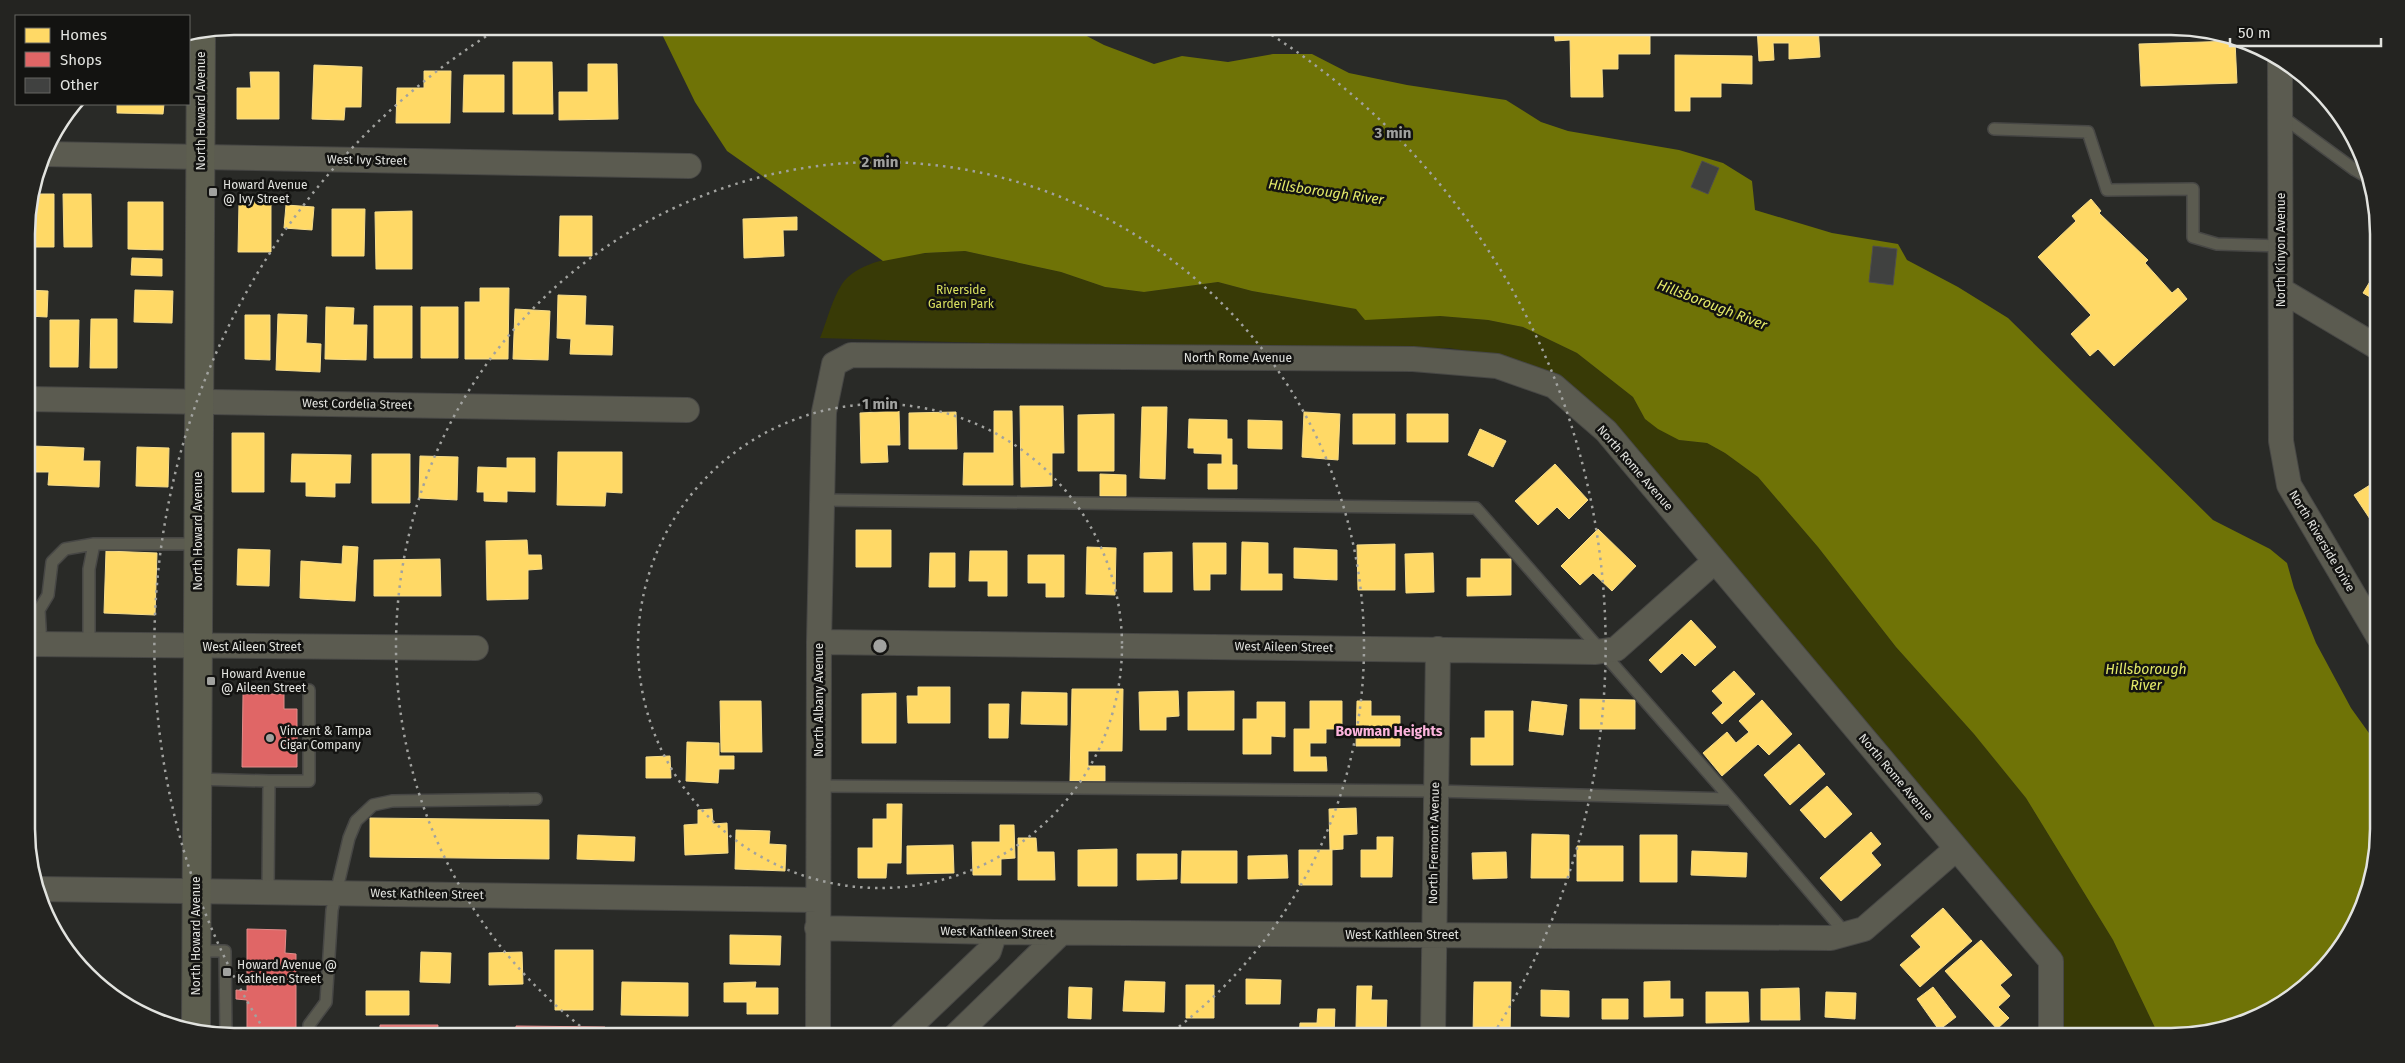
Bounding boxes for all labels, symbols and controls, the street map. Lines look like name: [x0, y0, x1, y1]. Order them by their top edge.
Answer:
legend: [15, 15, 190, 105]
scale bar: [2230, 15, 2381, 47]
text: 50 m: [2238, 24, 2271, 42]
text: Homes: [60, 26, 107, 44]
text: Shops: [60, 51, 102, 69]
street label: North Howard Avenue: [194, 52, 208, 171]
text: Other: [60, 76, 99, 94]
text: 3 min: [1374, 124, 1411, 142]
street label: West Ivy Street: [327, 152, 408, 168]
text: 2 min: [862, 153, 898, 171]
water label: Hillsborough River: [1267, 175, 1386, 209]
place label: Howard Avenue @ Ivy Street: [223, 178, 308, 206]
marker: Howard Avenue @ Ivy Street: [207, 186, 219, 198]
street label: North Kinyon Avenue: [2274, 193, 2288, 307]
water label: Hillsborough River: [1655, 276, 1770, 334]
park label: Riverside Garden Park: [928, 283, 995, 311]
street label: North Rome Avenue: [1184, 351, 1292, 365]
text: 1 min: [862, 395, 898, 413]
street label: West Cordelia Street: [302, 396, 413, 412]
street label: North Rome Avenue: [1594, 423, 1676, 513]
street label: North Howard Avenue: [191, 472, 205, 591]
street label: North Riverside Drive: [2286, 488, 2358, 594]
centre of rings: [871, 637, 889, 655]
street label: West Aileen Street: [1234, 639, 1334, 655]
street label: West Aileen Street: [202, 640, 302, 654]
street label: North Albany Avenue: [812, 643, 826, 757]
water label: Hillsborough River: [2105, 661, 2187, 694]
place label: Howard Avenue @ Aileen Street: [221, 667, 307, 695]
marker: Howard Avenue @ Aileen Street: [205, 675, 217, 687]
district label: Bowman Heights: [1335, 723, 1443, 740]
place label: Vincent & Tampa Cigar Company: [280, 724, 372, 752]
street label: North Rome Avenue: [1856, 731, 1936, 823]
marker: Vincent & Tampa Cigar Company: [264, 732, 276, 744]
street label: North Fremont Avenue: [1426, 782, 1442, 904]
street label: North Howard Avenue: [189, 877, 203, 996]
street label: West Kathleen Street: [370, 886, 485, 902]
street label: West Kathleen Street: [940, 924, 1055, 940]
street label: West Kathleen Street: [1345, 928, 1459, 942]
place label: Howard Avenue @ Kathleen Street: [237, 958, 337, 986]
marker: Howard Avenue @ Kathleen Street: [221, 966, 233, 978]

